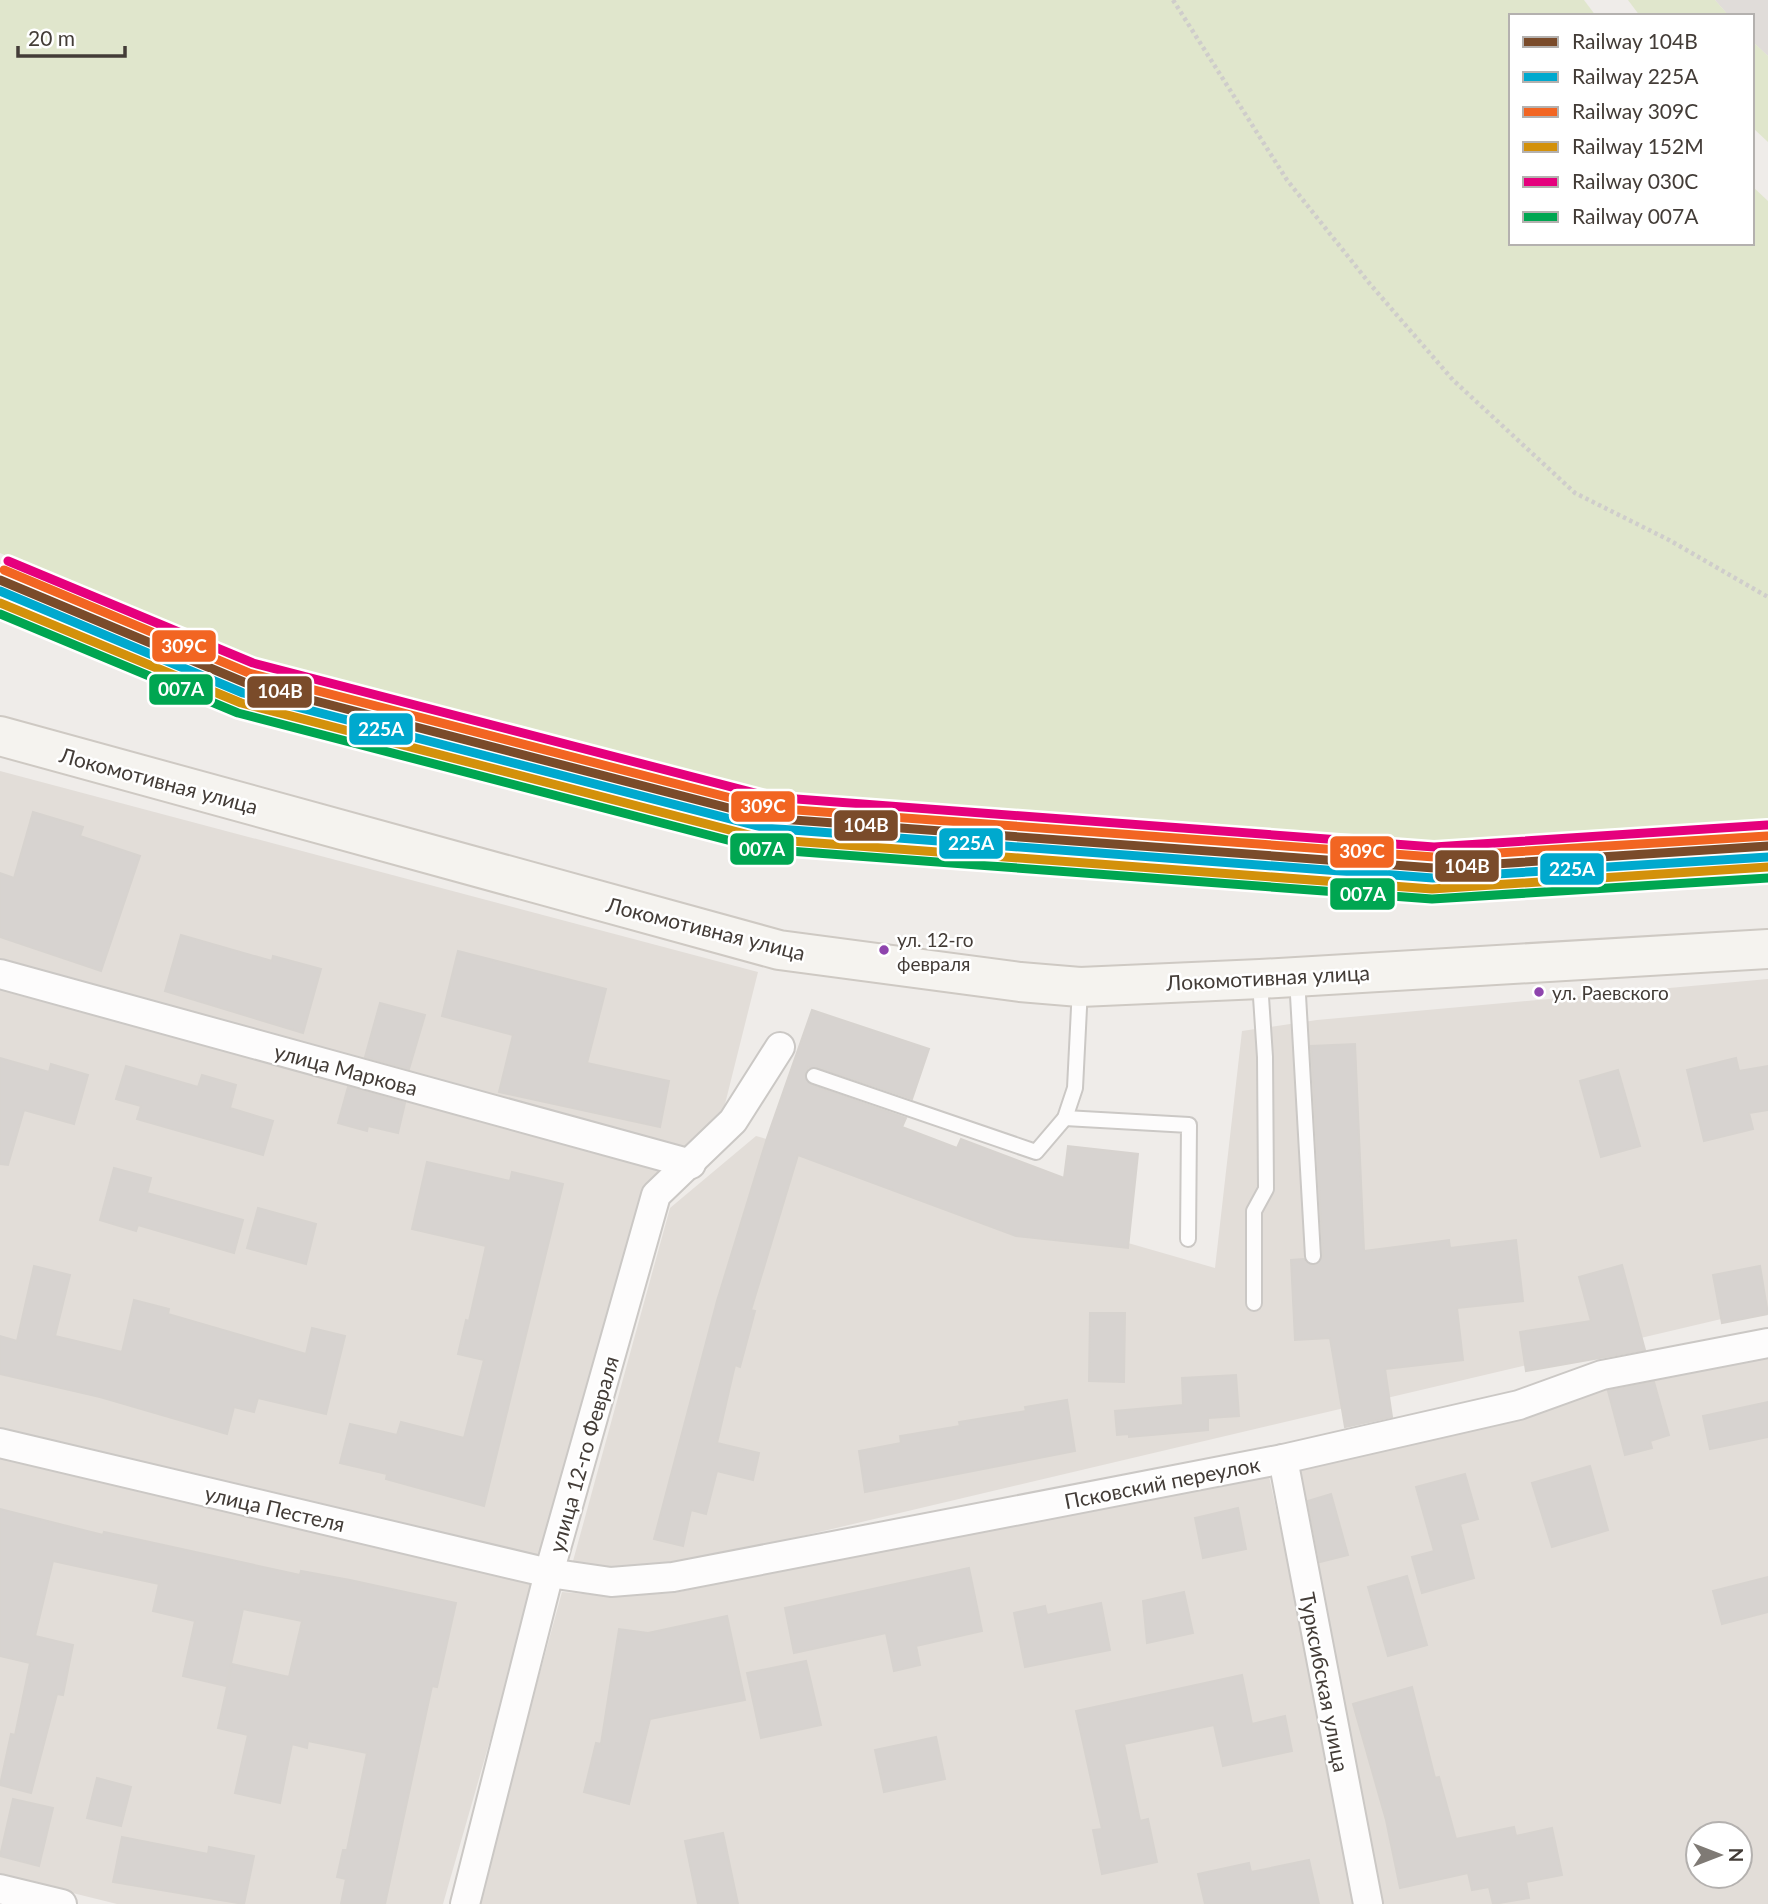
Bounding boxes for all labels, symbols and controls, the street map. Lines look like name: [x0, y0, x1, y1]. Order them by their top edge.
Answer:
scale bar: [18, 14, 124, 58]
legend: [1509, 14, 1754, 245]
text: 20 m: [28, 25, 75, 50]
text: Railway 104В: [1572, 28, 1698, 53]
text: Railway 225А: [1572, 63, 1699, 88]
text: Railway 309С: [1572, 98, 1698, 123]
text: Railway 152М: [1572, 133, 1704, 158]
text: Railway 030C: [1572, 168, 1698, 193]
text: Railway 007А: [1572, 203, 1699, 228]
line badge: 309С: [151, 629, 217, 663]
text: 309С: [161, 634, 207, 657]
line badge: 007А: [148, 673, 214, 706]
line badge: 104В: [246, 675, 313, 709]
text: 007А: [158, 677, 205, 700]
text: 104В: [257, 679, 303, 702]
line badge: 225А: [348, 712, 414, 746]
text: 225А: [358, 717, 405, 740]
street label: Локомотивная улица: [56, 741, 261, 818]
line badge: 309С: [730, 790, 796, 823]
text: 309С: [740, 794, 786, 817]
line badge: 104В: [833, 809, 899, 842]
text: 104В: [843, 813, 889, 836]
line badge: 225А: [938, 827, 1004, 860]
text: 225А: [948, 831, 995, 854]
line badge: 007А: [729, 832, 795, 866]
line badge: 309С: [1329, 835, 1395, 869]
text: 007А: [739, 837, 786, 860]
text: 309С: [1339, 839, 1385, 862]
line badge: 104В: [1434, 849, 1500, 883]
line badge: 225А: [1539, 852, 1605, 886]
text: 104В: [1444, 854, 1490, 877]
text: 225А: [1549, 857, 1596, 880]
line badge: 007А: [1329, 877, 1396, 911]
text: 007А: [1340, 882, 1387, 905]
street label: Локомотивная улица: [603, 891, 808, 965]
place label: ул. 12-го февраля: [897, 928, 974, 975]
marker: ул. 12-го февраля: [877, 943, 891, 957]
street label: Локомотивная улица: [1165, 959, 1370, 995]
place label: ул. Раевского: [1552, 981, 1669, 1004]
marker: ул. Раевского: [1532, 985, 1546, 999]
street label: улица Маркова: [272, 1038, 420, 1100]
street label: улица 12-го Февраля: [543, 1353, 623, 1555]
street label: Псковский переулок: [1062, 1451, 1262, 1513]
street label: улица Пестеля: [203, 1480, 347, 1536]
street label: Турксибская улица: [1295, 1590, 1355, 1774]
north arrow: [1684, 1820, 1754, 1890]
text: N: [1725, 1848, 1748, 1862]

